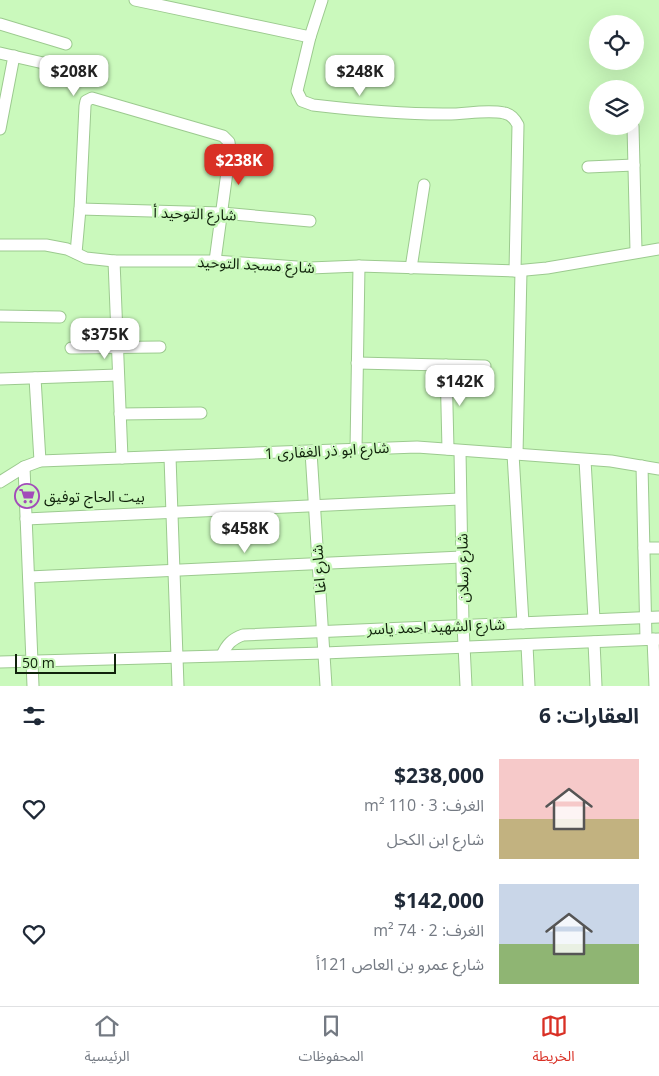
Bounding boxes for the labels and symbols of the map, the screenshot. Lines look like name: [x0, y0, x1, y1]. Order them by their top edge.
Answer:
pin: $208K: [39, 54, 109, 97]
pin: $248K: [325, 54, 395, 97]
pin: $238K: [204, 144, 274, 186]
street label: شارع التوحيد أ: [153, 202, 237, 227]
street label: شارع مسجد التوحيد: [197, 251, 316, 280]
pin: $375K: [70, 318, 140, 360]
pin: $142K: [425, 364, 495, 407]
street label: شارع ابو ذر الغفارى 1: [264, 437, 390, 466]
supermarket icon: بيت الحاج توفيق: [14, 483, 40, 509]
place label: بيت الحاج توفيق: [44, 486, 145, 509]
pin: $458K: [210, 512, 280, 554]
street label: شارع رسلان: [451, 533, 476, 603]
street label: شارع اغا: [306, 544, 333, 594]
street label: شارع الشهيد احمد ياسر: [366, 614, 506, 641]
scale bar: [15, 651, 116, 674]

